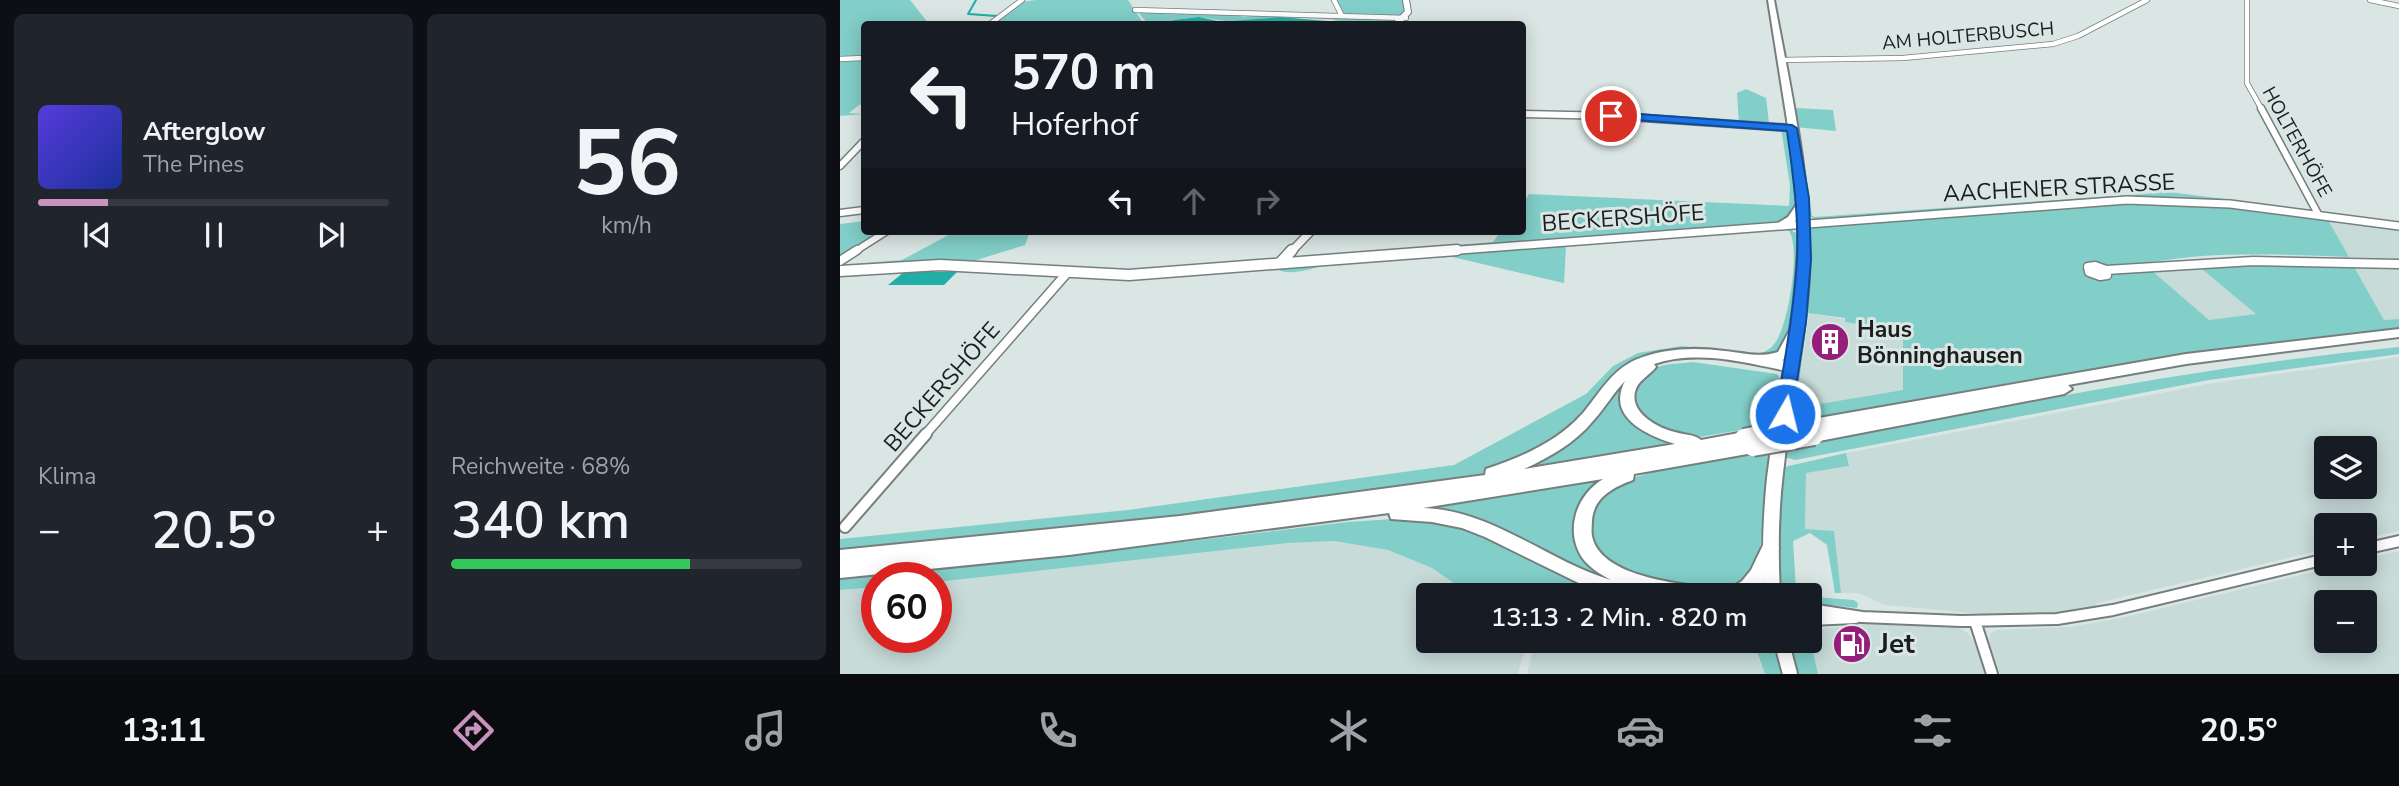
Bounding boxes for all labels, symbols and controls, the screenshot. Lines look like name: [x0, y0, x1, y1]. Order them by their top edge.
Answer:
street label: AM HOLTERBUSCH: [1881, 16, 2055, 56]
text: 570 m: [1011, 39, 1155, 106]
icon: left: [896, 49, 987, 140]
street label: HOLTERHÖFE: [2256, 82, 2338, 202]
pin: [1581, 86, 1641, 146]
icon: arrive: [1592, 97, 1630, 135]
text: 56: [572, 102, 681, 226]
text: Hoferhof: [1011, 103, 1138, 146]
text: Afterglow: [143, 114, 266, 149]
text: The Pines: [143, 149, 244, 180]
street label: AACHENER STRASSE: [1942, 166, 2176, 210]
icon: left: [1102, 182, 1140, 220]
icon: ahead: [1175, 182, 1213, 220]
icon: right: [1248, 182, 1286, 220]
street label: BECKERSHÖFE: [1541, 197, 1705, 239]
text: km/h: [601, 210, 652, 241]
icon: previous: [78, 216, 116, 254]
icon: pause: [195, 216, 233, 254]
icon: next: [312, 216, 350, 254]
place label: Haus Bönninghausen: [1857, 314, 2023, 371]
street label: BECKERSHÖFE: [877, 315, 1007, 459]
building icon: Haus Bönninghausen: [1809, 321, 1851, 363]
position arrow: [1748, 377, 1822, 451]
map controls: [2314, 436, 2377, 653]
button: layers: [2314, 436, 2377, 499]
text: Reichweite · 68%: [451, 451, 630, 482]
text: Klima: [38, 461, 96, 492]
text: 340 km: [451, 485, 630, 556]
text: 20.5°: [151, 495, 276, 566]
text: −: [38, 505, 61, 556]
text: +: [366, 505, 389, 556]
button: +: [2314, 513, 2377, 576]
speed limit sign: 60: [861, 562, 952, 653]
button: −: [2314, 590, 2377, 653]
text: 13:13 · 2 Min. · 820 m: [1491, 600, 1747, 635]
fuel station icon: Jet: [1831, 623, 1873, 665]
place label: Jet: [1878, 625, 1915, 663]
icon: directions: [449, 706, 498, 755]
icon: music: [741, 706, 790, 755]
icon: phone: [1033, 706, 1082, 755]
icon: climate: [1324, 706, 1373, 755]
icon: car: [1616, 706, 1665, 755]
icon: filters: [1908, 706, 1957, 755]
text: 13:11: [121, 709, 206, 752]
text: 20.5°: [2200, 709, 2278, 752]

